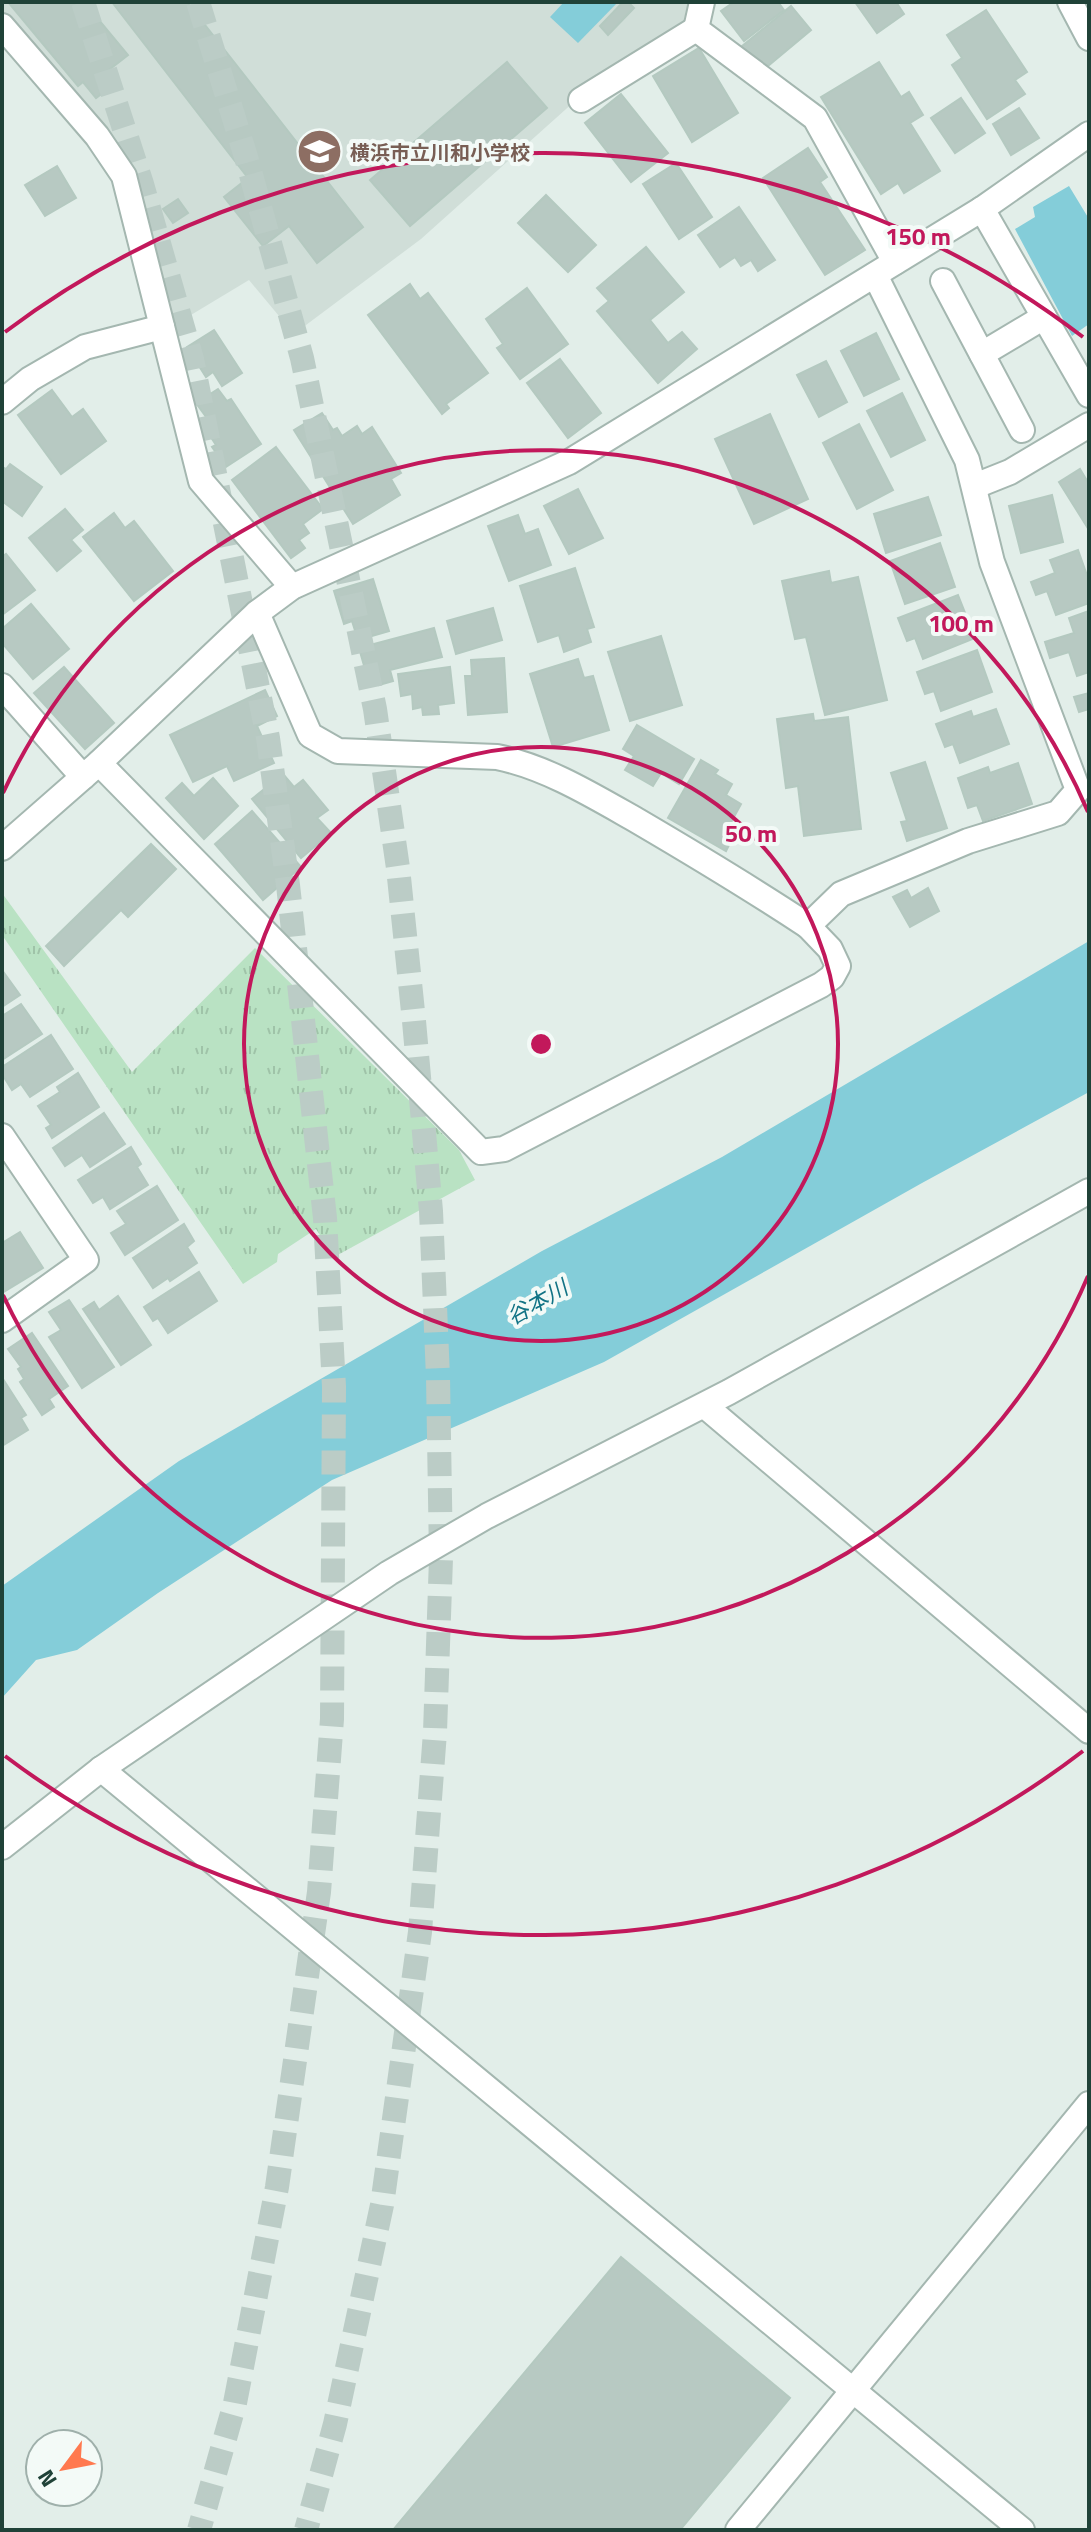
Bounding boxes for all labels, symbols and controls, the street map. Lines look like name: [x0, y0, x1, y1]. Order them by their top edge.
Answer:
school or university icon: 横浜市立川和小学校: [295, 128, 343, 176]
place label: 横浜市立川和小学校: [350, 137, 530, 168]
text: 150 m: [885, 218, 951, 254]
text: 100 m: [928, 605, 994, 641]
text: 50 m: [725, 815, 777, 851]
centre of rings: [527, 1030, 555, 1058]
water label: 谷本川: [500, 1270, 576, 1333]
north arrow: [24, 2428, 104, 2508]
text: N: [29, 2463, 65, 2494]

